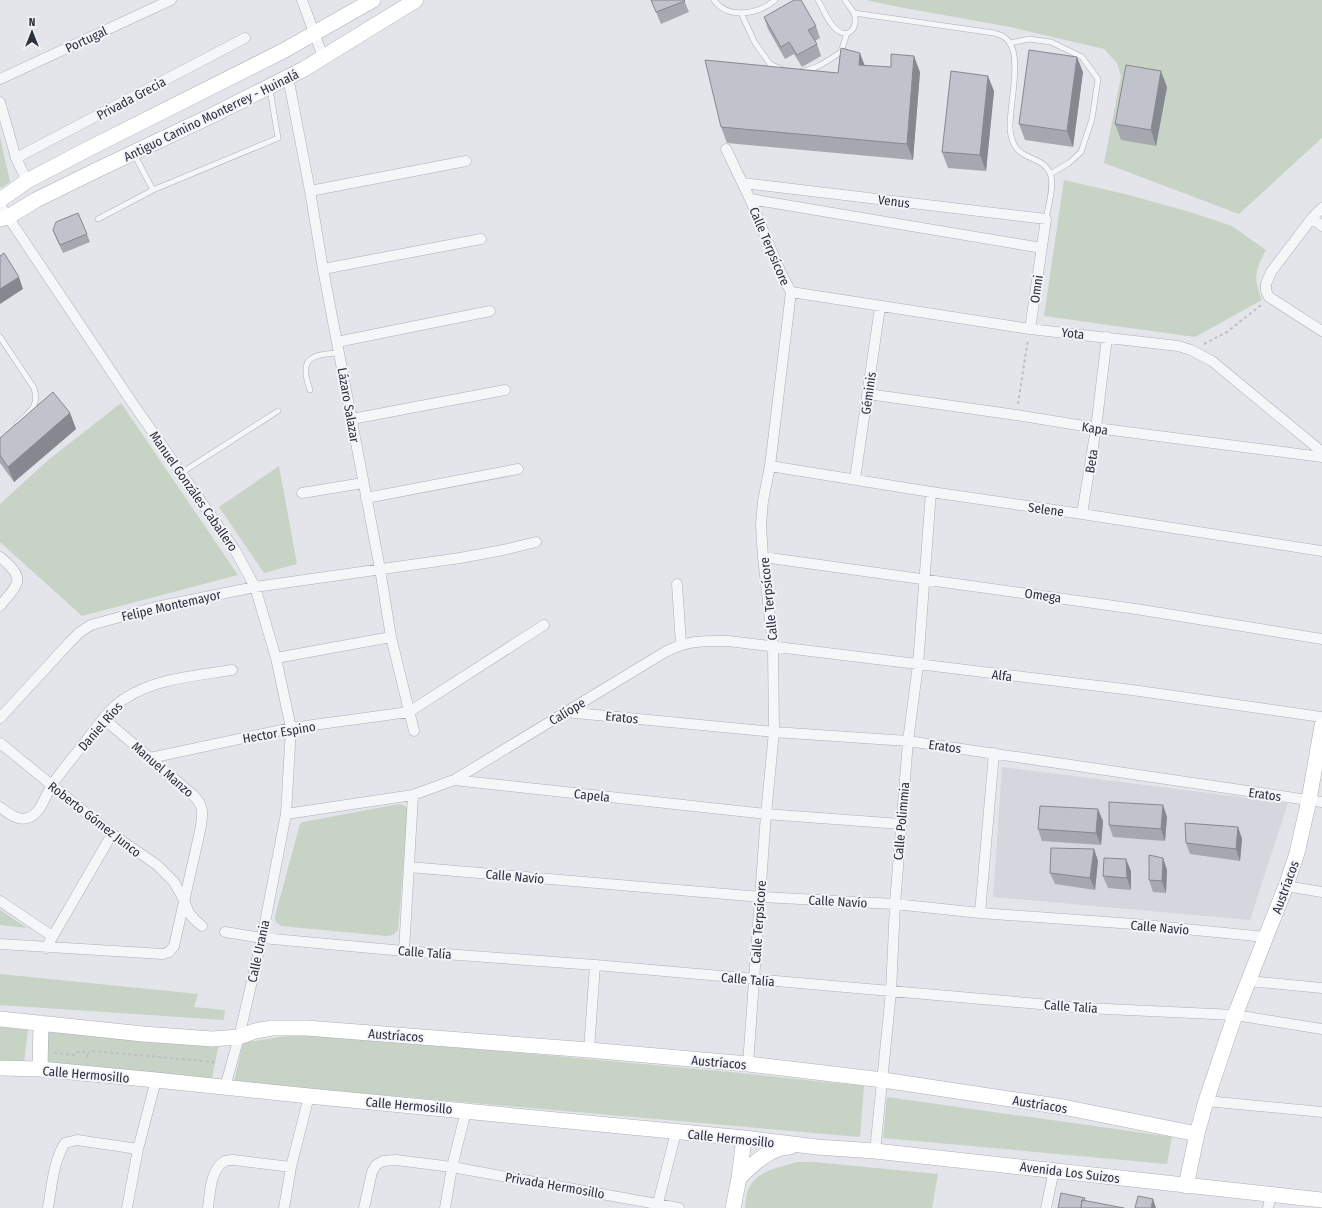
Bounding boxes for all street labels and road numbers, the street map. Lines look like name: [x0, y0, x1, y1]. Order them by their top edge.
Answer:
street label: Portugal: [63, 23, 110, 56]
street label: Antiguo Camino Monterrey - Huinalá: [121, 66, 301, 164]
street label: Privada Grecia: [94, 74, 168, 123]
street label: Venus: [877, 192, 911, 211]
street label: Calle Terpsícore: [746, 205, 793, 288]
street label: Omni: [1027, 274, 1046, 304]
street label: Yota: [1061, 325, 1085, 342]
street label: Lázaro Salazar: [335, 366, 363, 444]
street label: Géminis: [858, 370, 879, 415]
street label: Kapa: [1081, 419, 1109, 438]
street label: Manuel Gonzáles Caballero: [146, 428, 241, 554]
street label: Beta: [1082, 448, 1101, 474]
street label: Selene: [1027, 500, 1065, 519]
street label: Calle Terpsícore: [757, 557, 780, 641]
street label: Omega: [1024, 586, 1062, 605]
street label: Felipe Montemayor: [120, 587, 223, 624]
street label: Alfa: [991, 667, 1013, 684]
street label: Calíope: [546, 695, 588, 728]
street label: Daniel Ríos: [75, 699, 126, 754]
street label: Eratos: [605, 708, 640, 727]
street label: Hector Espino: [241, 719, 317, 746]
street label: Eratos: [928, 737, 963, 756]
street label: Manuel Manzo: [129, 739, 197, 800]
street label: Roberto Gómez Junco: [45, 778, 144, 860]
street label: Calle Polimmia: [891, 781, 912, 861]
street label: Eratos: [1248, 785, 1283, 804]
street label: Capela: [573, 786, 611, 805]
street label: Austríacos: [1269, 858, 1302, 916]
street label: Calle Navío: [485, 866, 545, 887]
street label: Calle Terpsícore: [748, 880, 769, 964]
street label: Calle Navío: [808, 892, 868, 911]
street label: Calle Navío: [1130, 917, 1190, 938]
street label: Calle Urania: [245, 918, 272, 984]
street label: Calle Talía: [398, 943, 452, 962]
street label: Calle Talía: [721, 970, 775, 989]
street label: Calle Talía: [1044, 997, 1098, 1016]
street label: Austríacos: [368, 1026, 425, 1045]
street label: Austríacos: [691, 1053, 748, 1072]
street label: Calle Hermosillo: [42, 1063, 130, 1086]
street label: Austríacos: [1011, 1093, 1069, 1116]
street label: Calle Hermosillo: [365, 1094, 453, 1117]
street label: Calle Hermosillo: [687, 1126, 775, 1151]
street label: Avenida Los Suizos: [1019, 1159, 1121, 1186]
street label: Privada Hermosillo: [504, 1169, 606, 1202]

